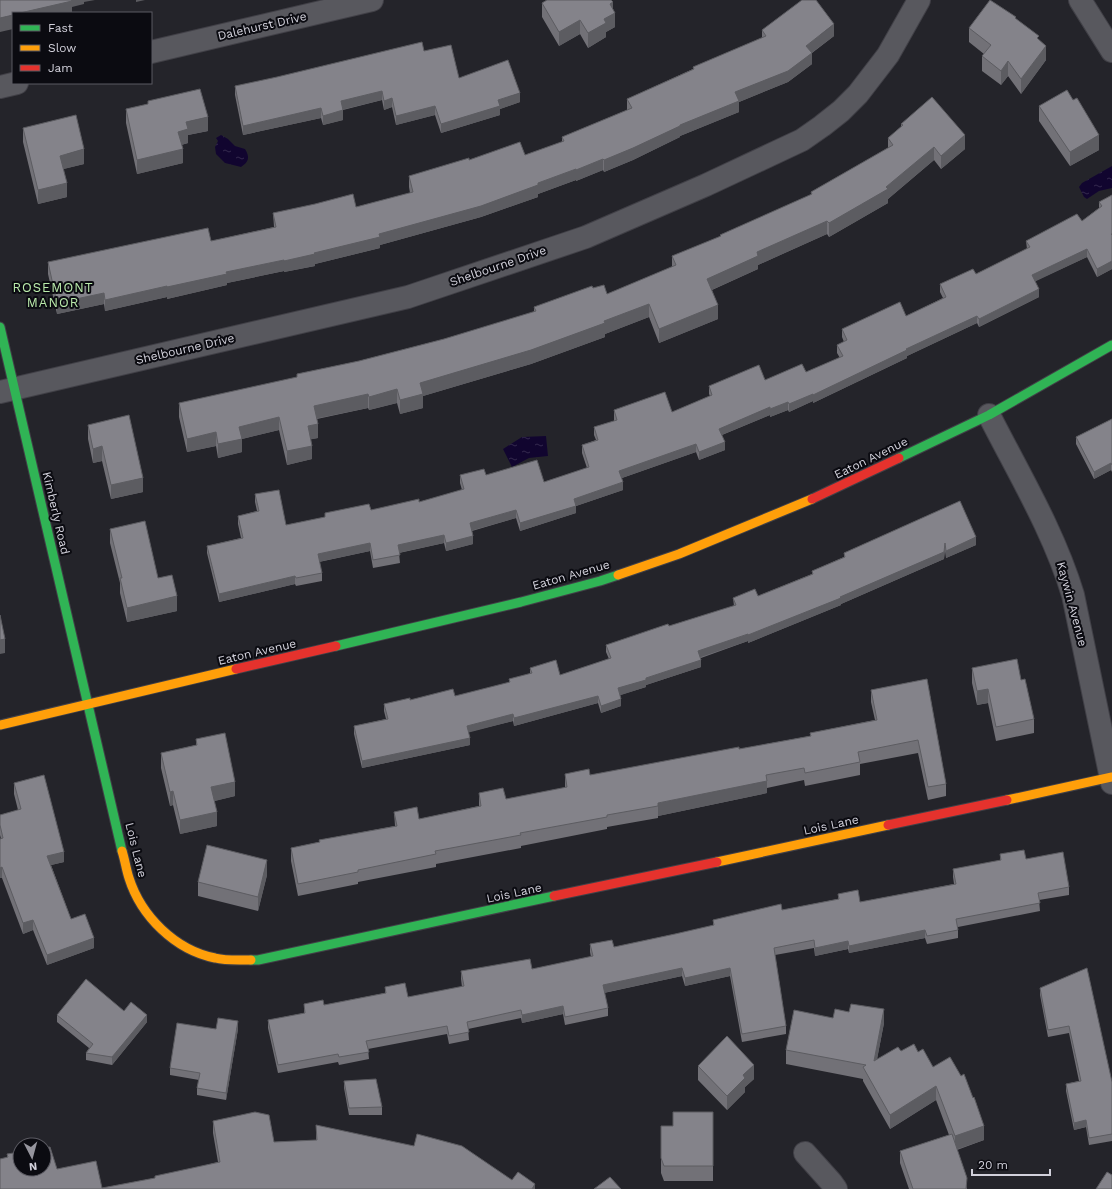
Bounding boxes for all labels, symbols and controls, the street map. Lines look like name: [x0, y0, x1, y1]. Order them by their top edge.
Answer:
street label: Dalehurst Drive: [216, 9, 308, 43]
legend: [12, 12, 152, 84]
text: Fast: [48, 21, 73, 35]
text: Slow: [48, 41, 76, 55]
text: Jam: [48, 61, 73, 75]
street label: Shelbourne Drive: [448, 243, 548, 289]
district label: ROSEMONT MANOR: [12, 280, 94, 310]
street label: Shelbourne Drive: [134, 331, 236, 367]
street label: Eaton Avenue: [832, 434, 910, 482]
street label: Kimberly Road: [40, 470, 72, 556]
street label: Eaton Avenue: [531, 557, 611, 593]
street label: Kaywin Avenue: [1054, 560, 1090, 648]
street label: Eaton Avenue: [216, 636, 298, 668]
street label: Lois Lane: [802, 812, 860, 838]
street label: Lois Lane: [122, 821, 150, 879]
street label: Lois Lane: [485, 880, 543, 906]
north arrow: [12, 1137, 52, 1177]
scale bar: [972, 1151, 1050, 1177]
text: 20 m: [978, 1158, 1008, 1172]
text: N: [28, 1160, 38, 1173]

